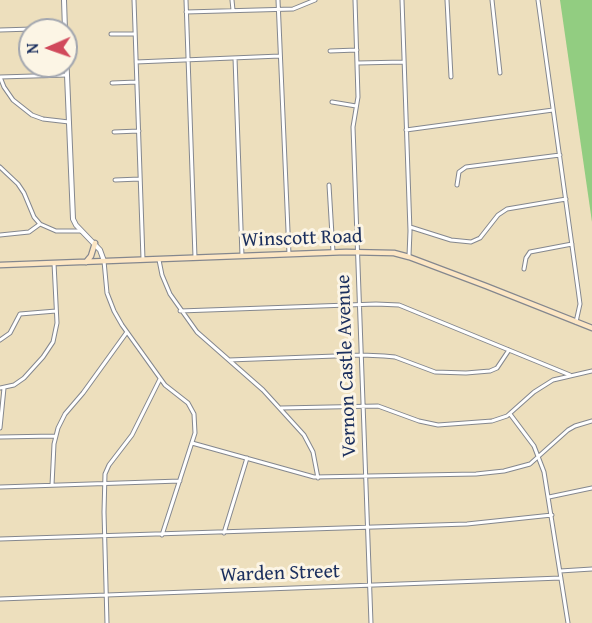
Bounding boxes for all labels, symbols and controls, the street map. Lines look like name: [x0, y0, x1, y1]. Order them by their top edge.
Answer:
north arrow: [18, 18, 78, 78]
text: N: [20, 43, 44, 54]
street label: Winscott Road: [241, 225, 363, 253]
street label: Vernon Castle Avenue: [332, 274, 362, 458]
street label: Warden Street: [220, 560, 340, 588]

